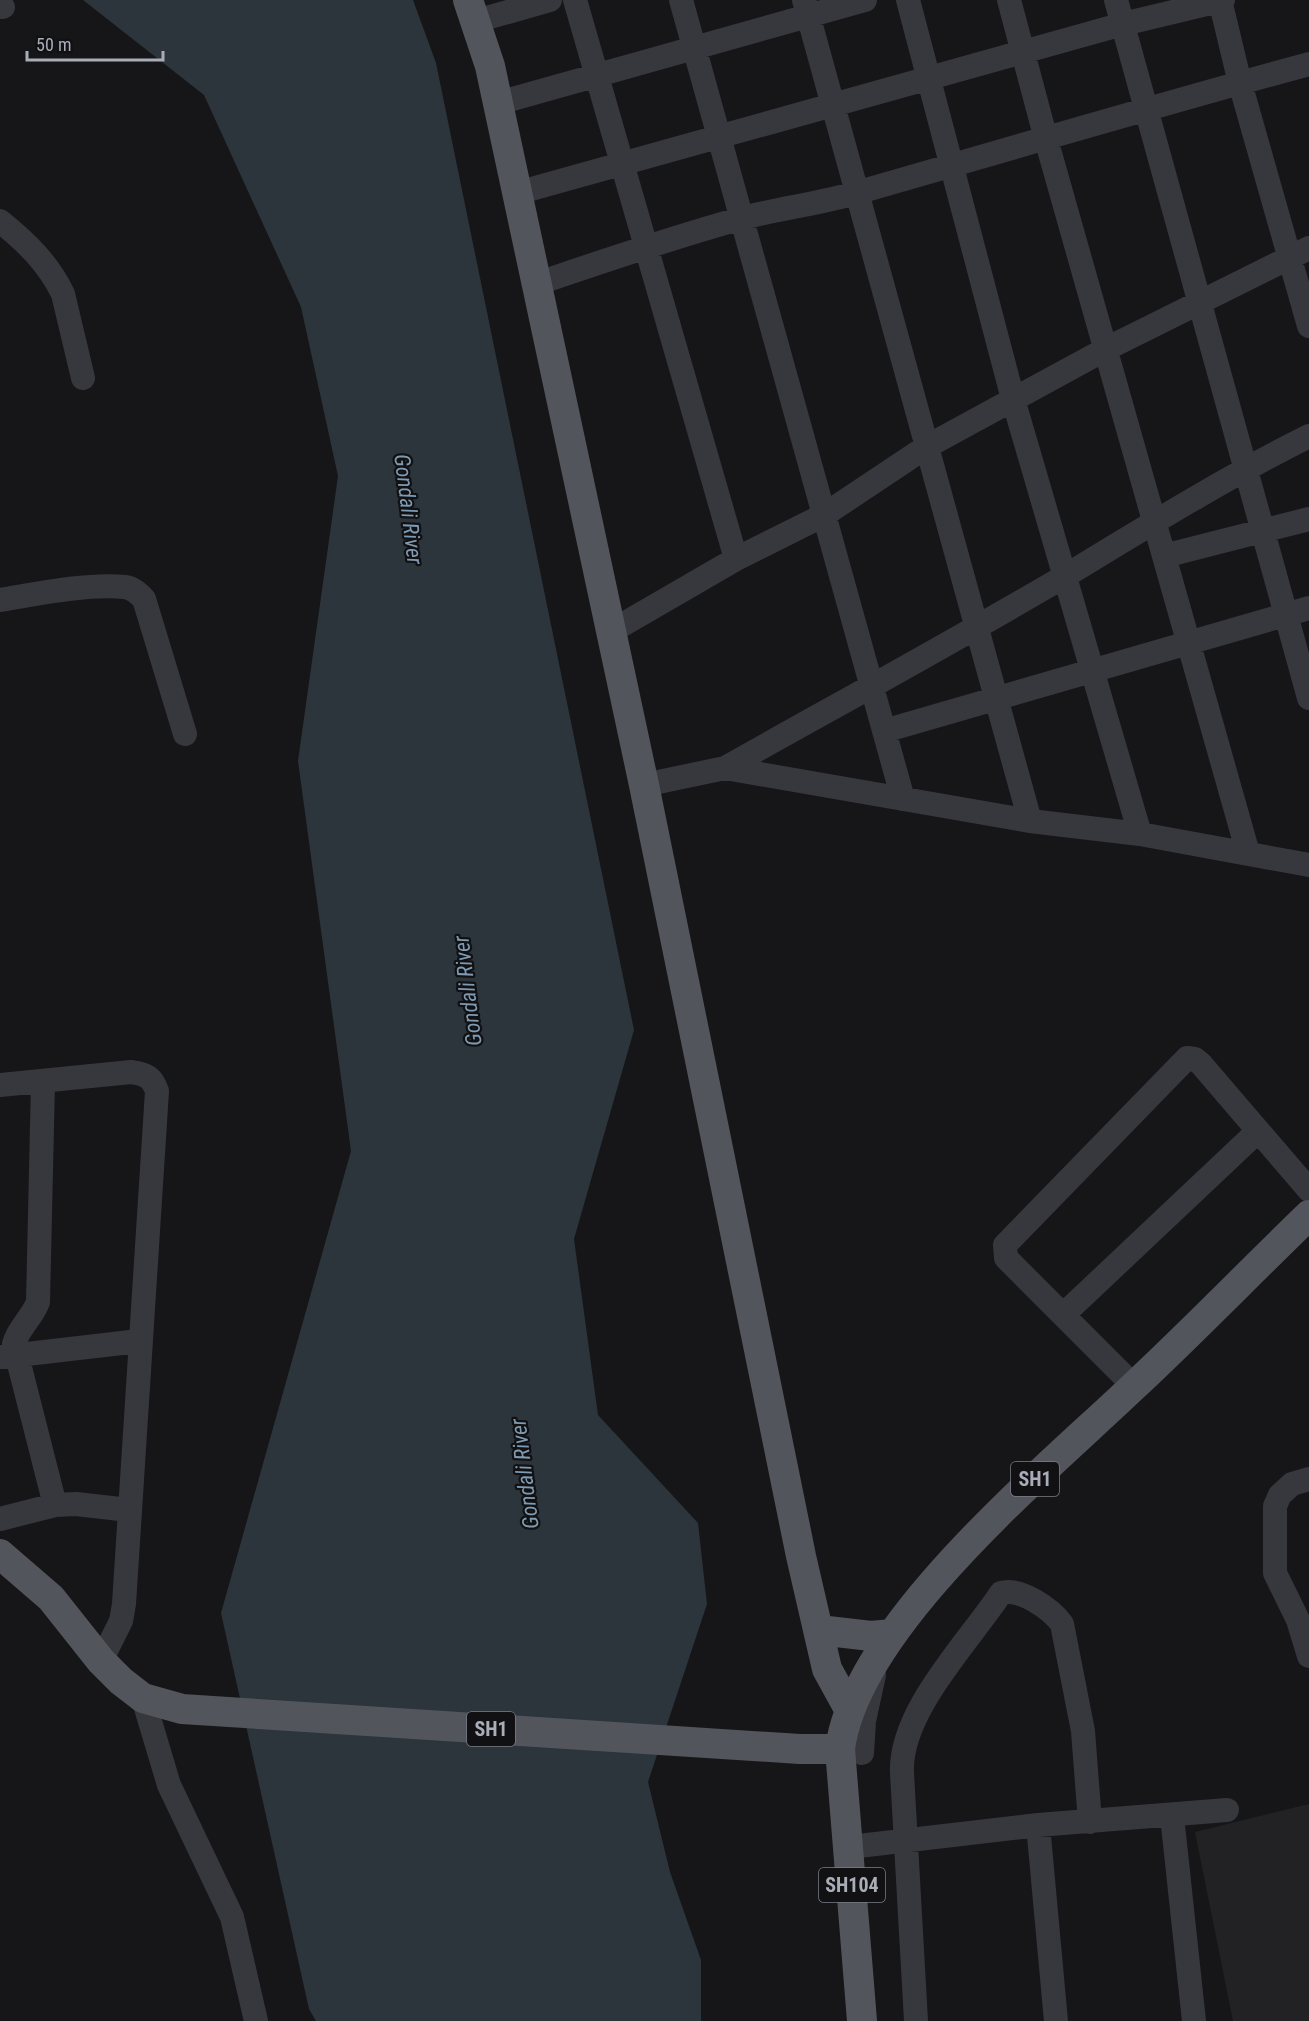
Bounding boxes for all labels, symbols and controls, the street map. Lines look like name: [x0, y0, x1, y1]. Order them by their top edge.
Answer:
scale bar: [27, 24, 164, 62]
text: 50 m: [36, 34, 71, 55]
water label: Gondali River: [389, 452, 428, 566]
water label: Gondali River: [448, 934, 487, 1048]
water label: Gondali River: [505, 1417, 544, 1531]
road number: SH1: [1011, 1462, 1059, 1496]
road number: SH1: [467, 1712, 515, 1746]
road number: SH104: [819, 1868, 885, 1902]

